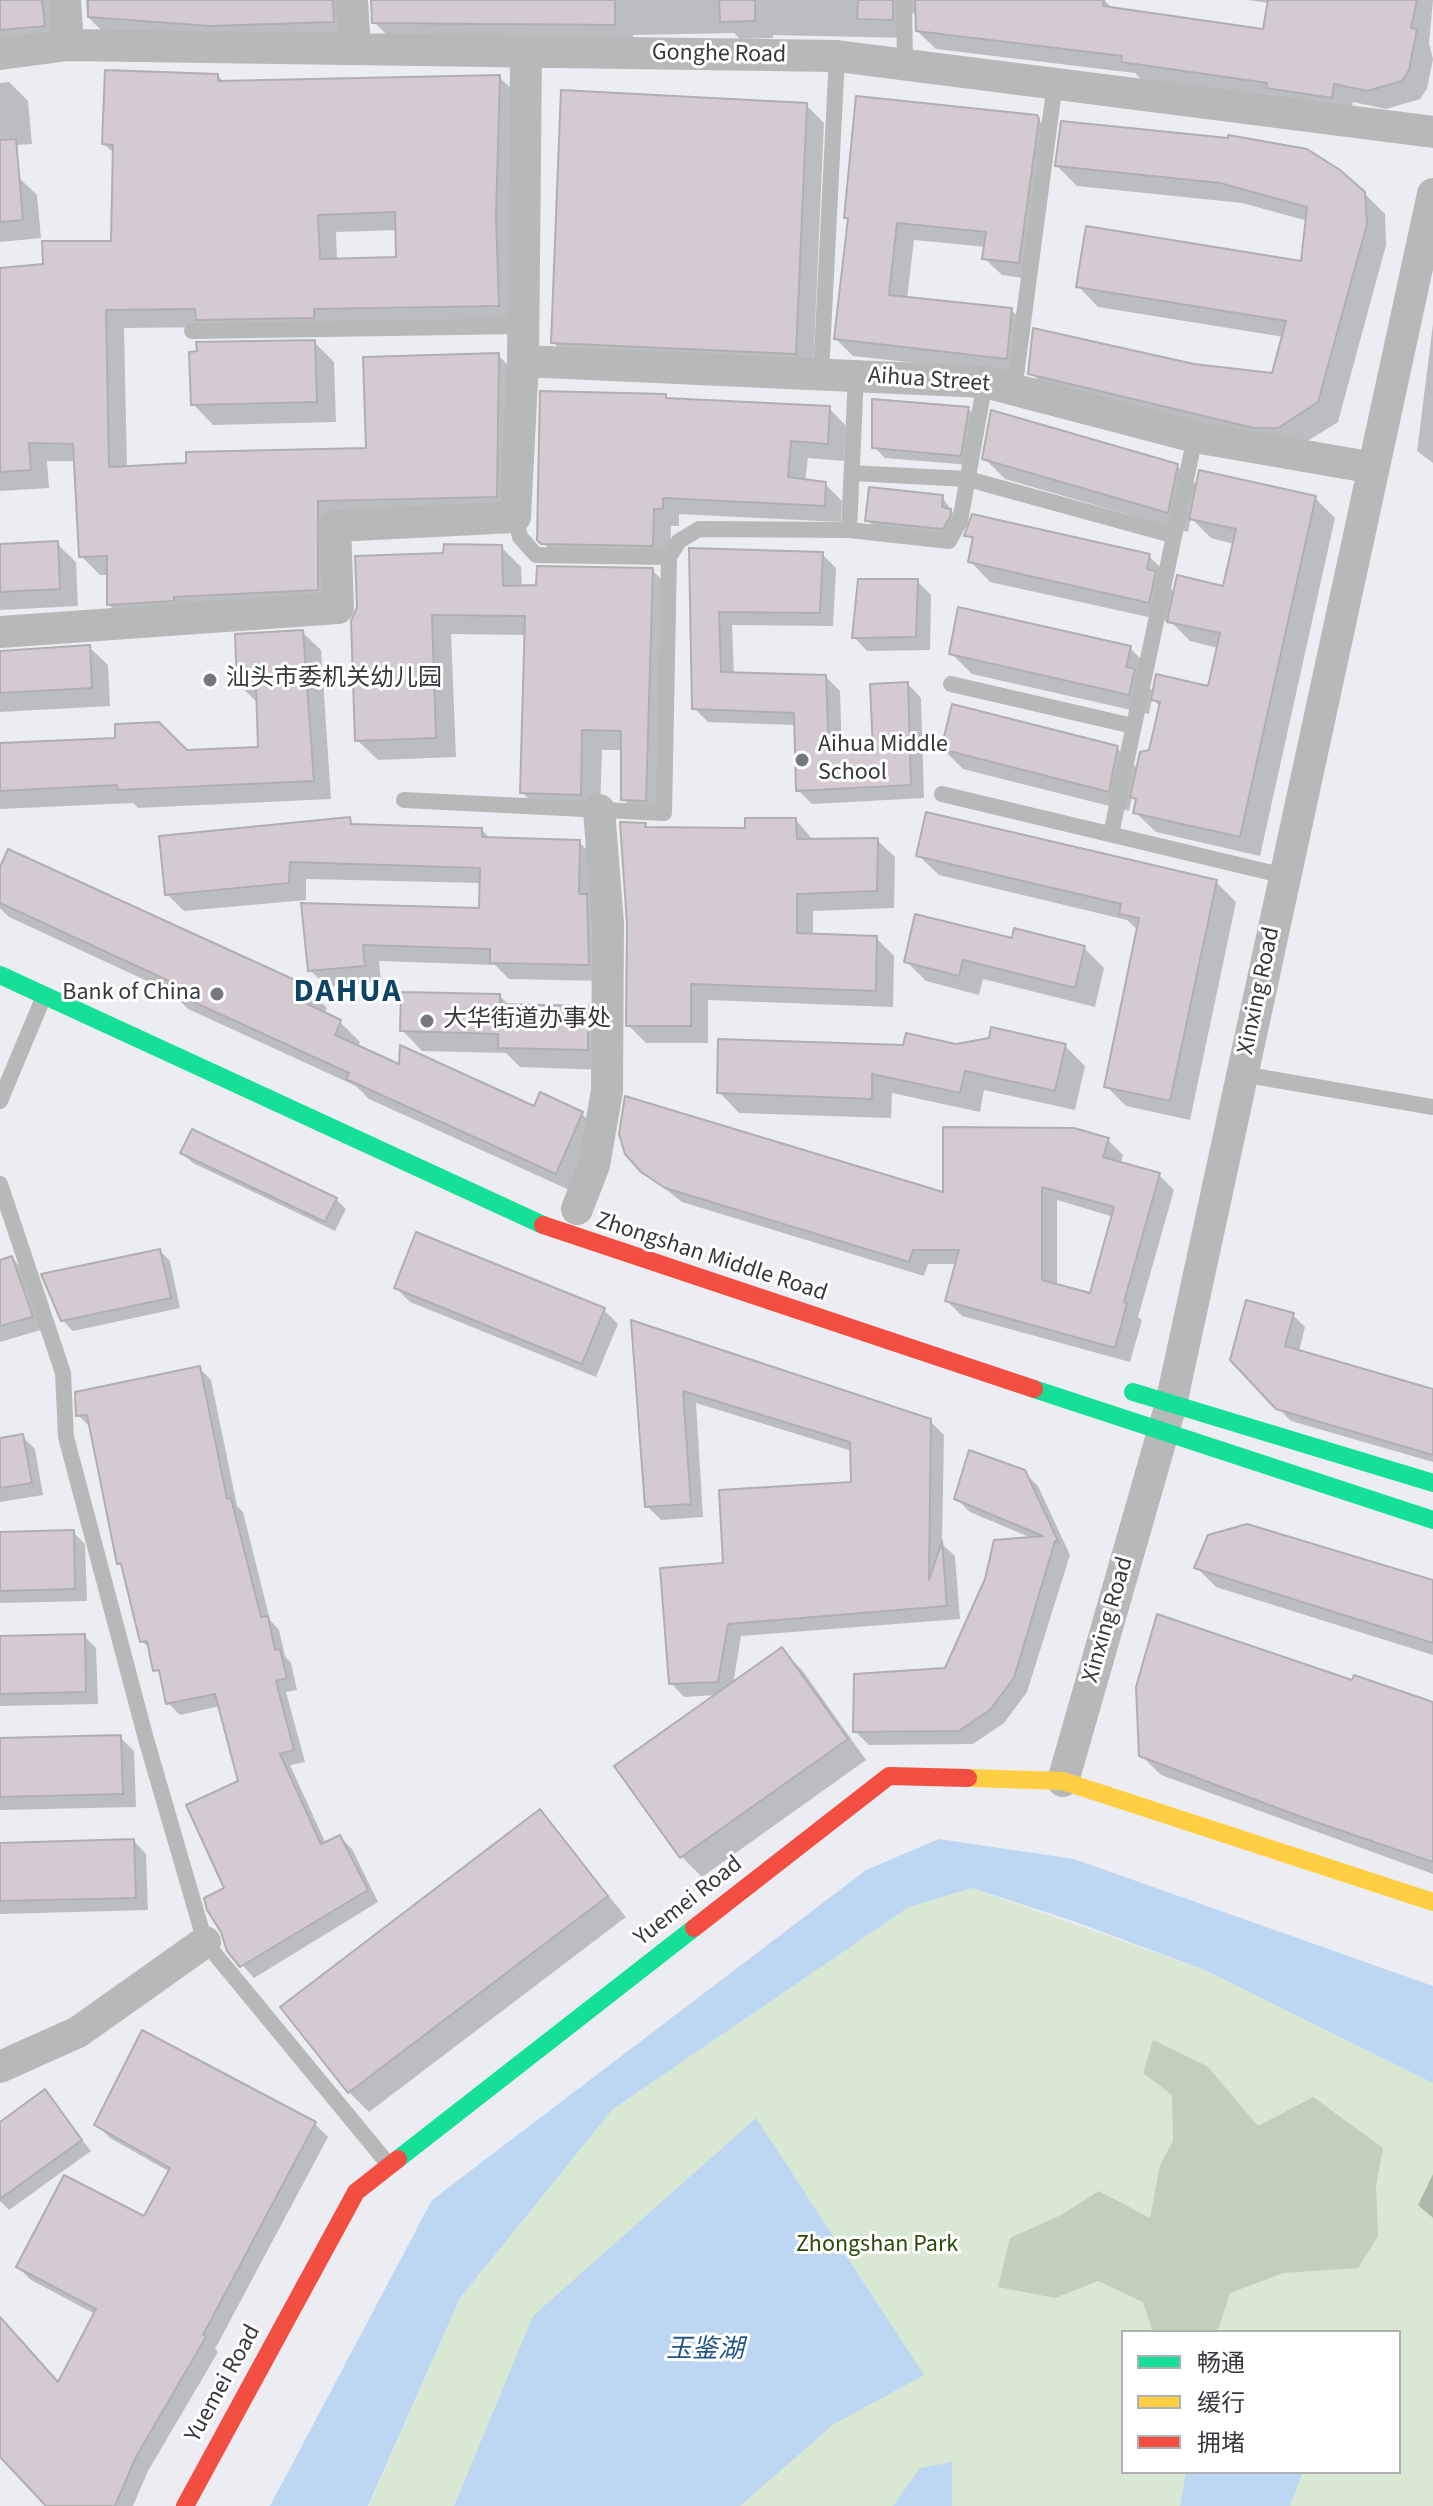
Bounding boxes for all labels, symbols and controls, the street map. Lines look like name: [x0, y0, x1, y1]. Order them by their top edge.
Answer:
street label: Gonghe Road: [652, 39, 786, 71]
street label: Aihua Street: [867, 362, 991, 400]
place label: 汕头市委机关幼儿园: [226, 666, 442, 694]
marker: 汕头市委机关幼儿园: [201, 671, 219, 689]
place label: Aihua Middle School: [818, 732, 948, 788]
marker: Aihua Middle School: [793, 751, 811, 769]
street label: Xinxing Road: [1232, 925, 1288, 1057]
district label: DAHUA: [293, 975, 403, 1013]
place label: Bank of China: [62, 980, 201, 1008]
marker: Bank of China: [208, 985, 226, 1003]
place label: 大华街道办事处: [443, 1007, 611, 1035]
marker: 大华街道办事处: [418, 1012, 436, 1030]
street label: Zhongshan Middle Road: [592, 1207, 830, 1309]
street label: Xinxing Road: [1077, 1554, 1141, 1686]
street label: Yuemei Road: [629, 1851, 749, 1953]
park label: Zhongshan Park: [796, 2232, 958, 2260]
street label: Yuemei Road: [180, 2320, 268, 2448]
legend: [1121, 2330, 1401, 2474]
water label: 玉鉴湖: [666, 2335, 744, 2367]
text: 畅通: [1197, 2346, 1245, 2381]
text: 缓行: [1197, 2386, 1245, 2421]
text: 拥堵: [1197, 2426, 1245, 2461]

